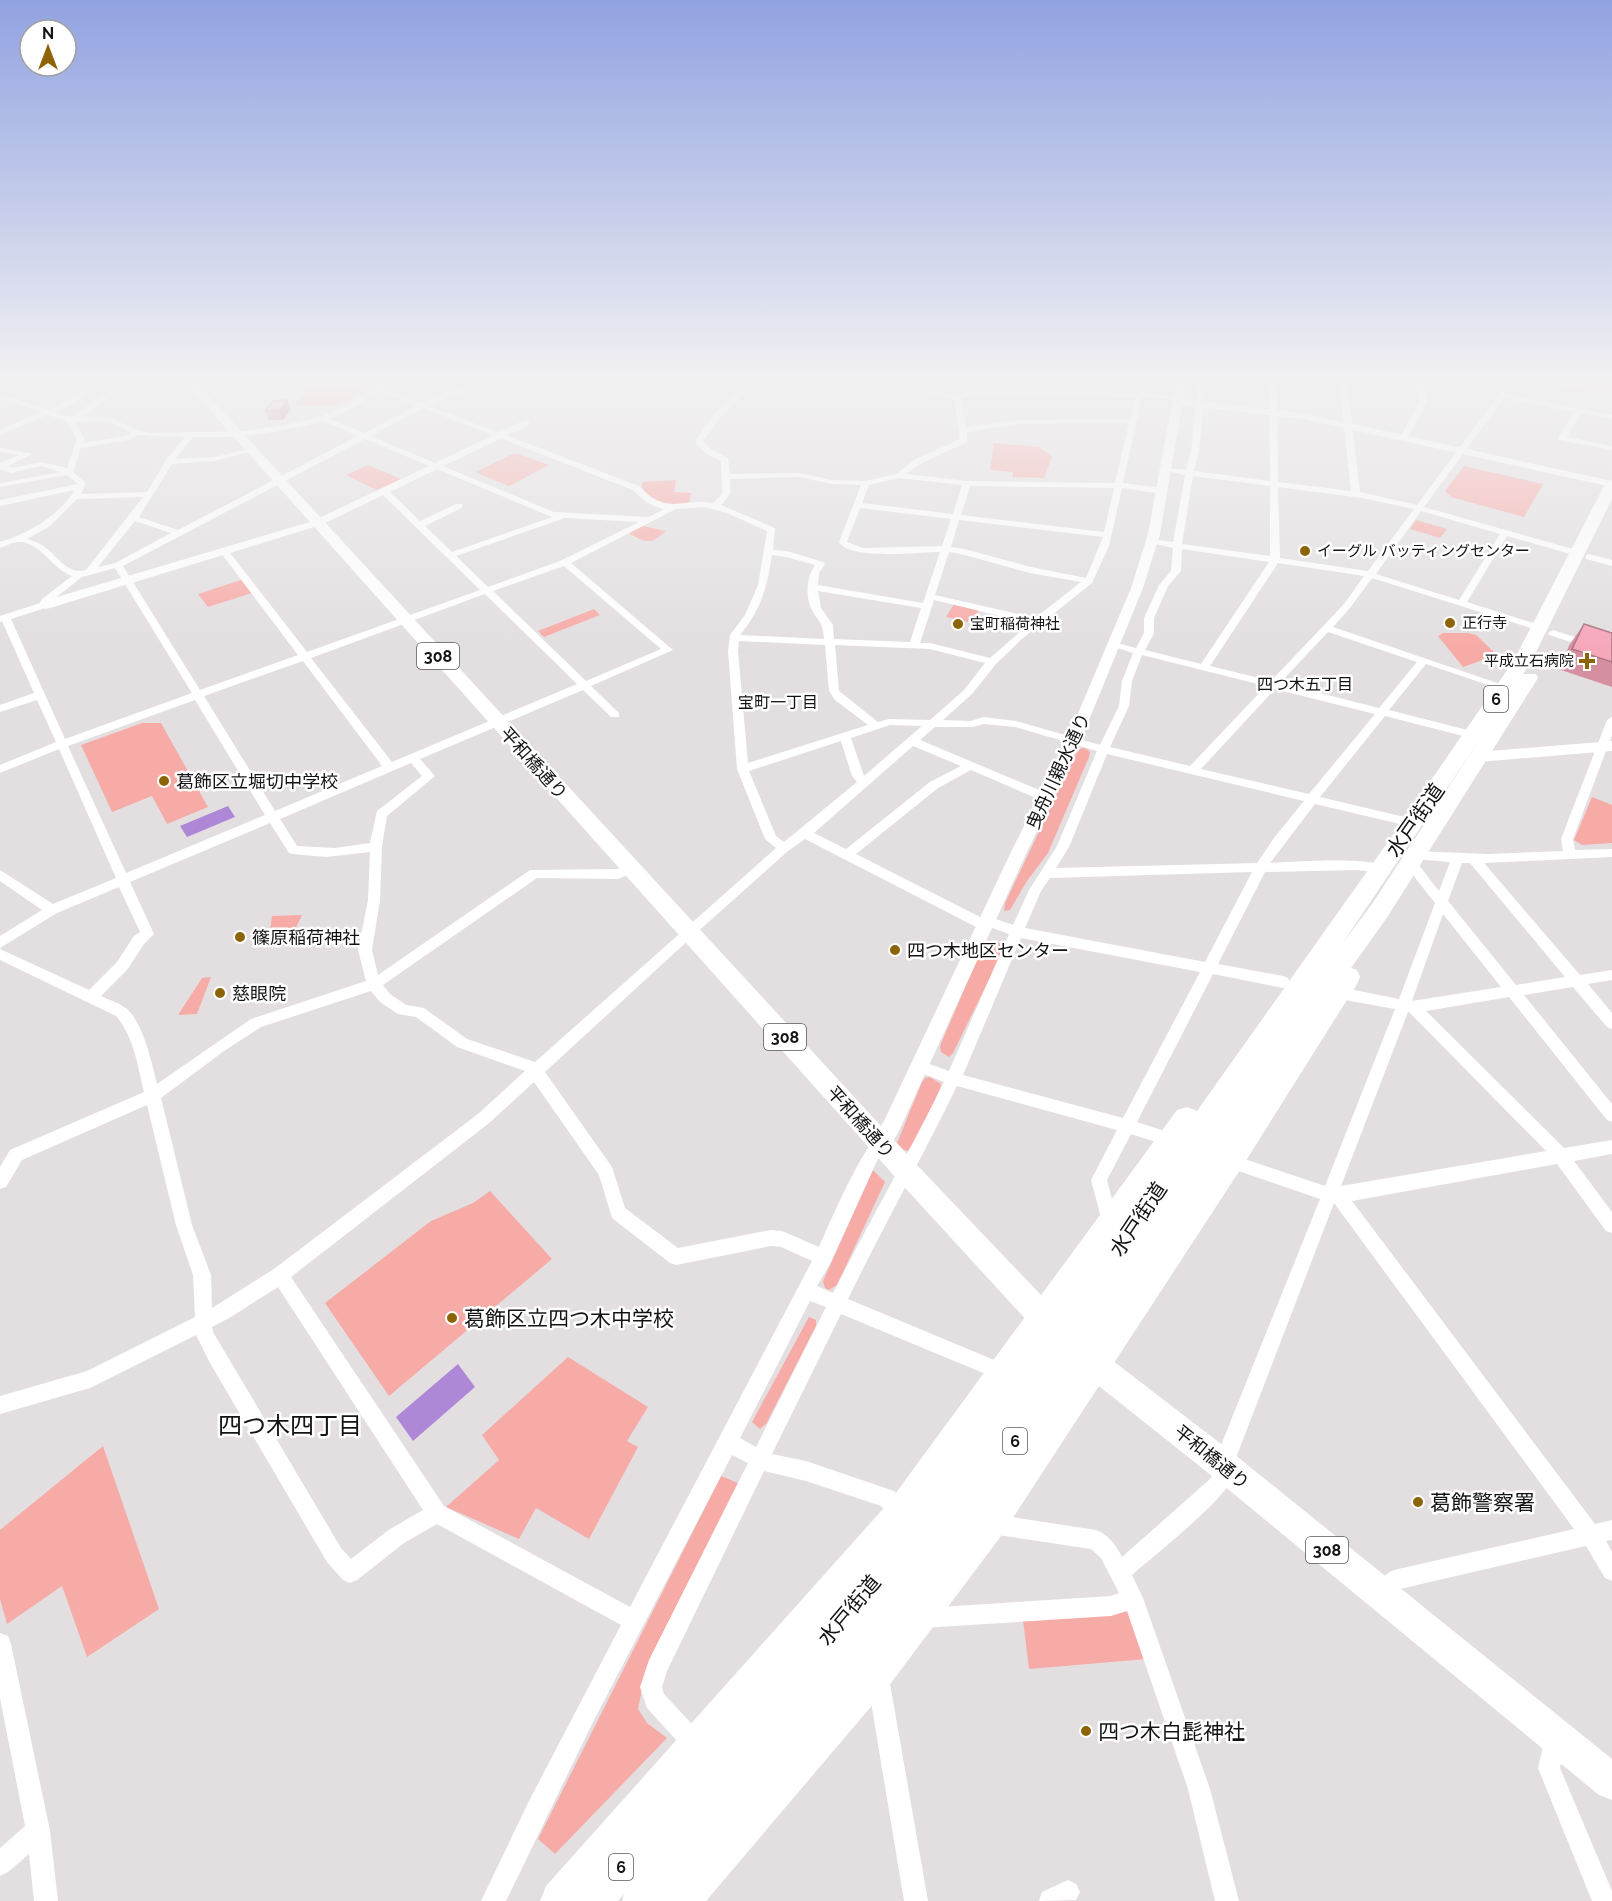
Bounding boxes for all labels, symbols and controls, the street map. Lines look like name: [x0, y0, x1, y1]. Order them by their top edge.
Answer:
north arrow: [18, 18, 78, 78]
text: N: [42, 24, 54, 43]
place label: イーグル バッティングセンター: [1317, 542, 1530, 560]
marker: イーグル バッティングセンター: [1298, 544, 1312, 558]
place label: 正行寺: [1462, 614, 1507, 632]
place label: 宝町稲荷神社: [970, 615, 1060, 633]
marker: 正行寺: [1443, 616, 1457, 630]
marker: 宝町稲荷神社: [951, 617, 965, 631]
road number: 308: [417, 643, 459, 669]
place label: 平成立石病院: [1484, 652, 1574, 670]
marker: 平成立石病院: [1578, 652, 1596, 670]
district label: 四つ木五丁目: [1257, 675, 1353, 694]
road number: 6: [1484, 686, 1508, 712]
district label: 宝町一丁目: [738, 693, 818, 712]
street label: 曳舟川親水通り: [1022, 709, 1094, 833]
street label: 平和橋通り: [496, 723, 572, 803]
place label: 葛飾区立堀切中学校: [176, 771, 338, 792]
marker: 葛飾区立堀切中学校: [157, 774, 171, 788]
street label: 水戸街道: [1381, 778, 1449, 862]
place label: 篠原稲荷神社: [252, 927, 360, 948]
marker: 篠原稲荷神社: [233, 930, 247, 944]
place label: 四つ木地区センター: [907, 940, 1069, 961]
marker: 四つ木地区センター: [888, 943, 902, 957]
place label: 慈眼院: [232, 983, 286, 1004]
marker: 慈眼院: [213, 986, 227, 1000]
road number: 308: [764, 1024, 806, 1050]
street label: 平和橋通り: [823, 1082, 899, 1162]
street label: 水戸街道: [1104, 1177, 1172, 1261]
place label: 葛飾区立四つ木中学校: [464, 1306, 674, 1331]
marker: 葛飾区立四つ木中学校: [445, 1311, 459, 1325]
district label: 四つ木四丁目: [218, 1411, 362, 1440]
street label: 平和橋通り: [1170, 1421, 1254, 1493]
road number: 6: [1003, 1428, 1027, 1454]
place label: 葛飾警察署: [1430, 1490, 1535, 1515]
marker: 葛飾警察署: [1411, 1495, 1425, 1509]
road number: 308: [1306, 1537, 1348, 1563]
street label: 水戸街道: [812, 1570, 886, 1650]
place label: 四つ木白髭神社: [1098, 1719, 1245, 1744]
marker: 四つ木白髭神社: [1079, 1724, 1093, 1738]
road number: 6: [609, 1854, 633, 1880]

